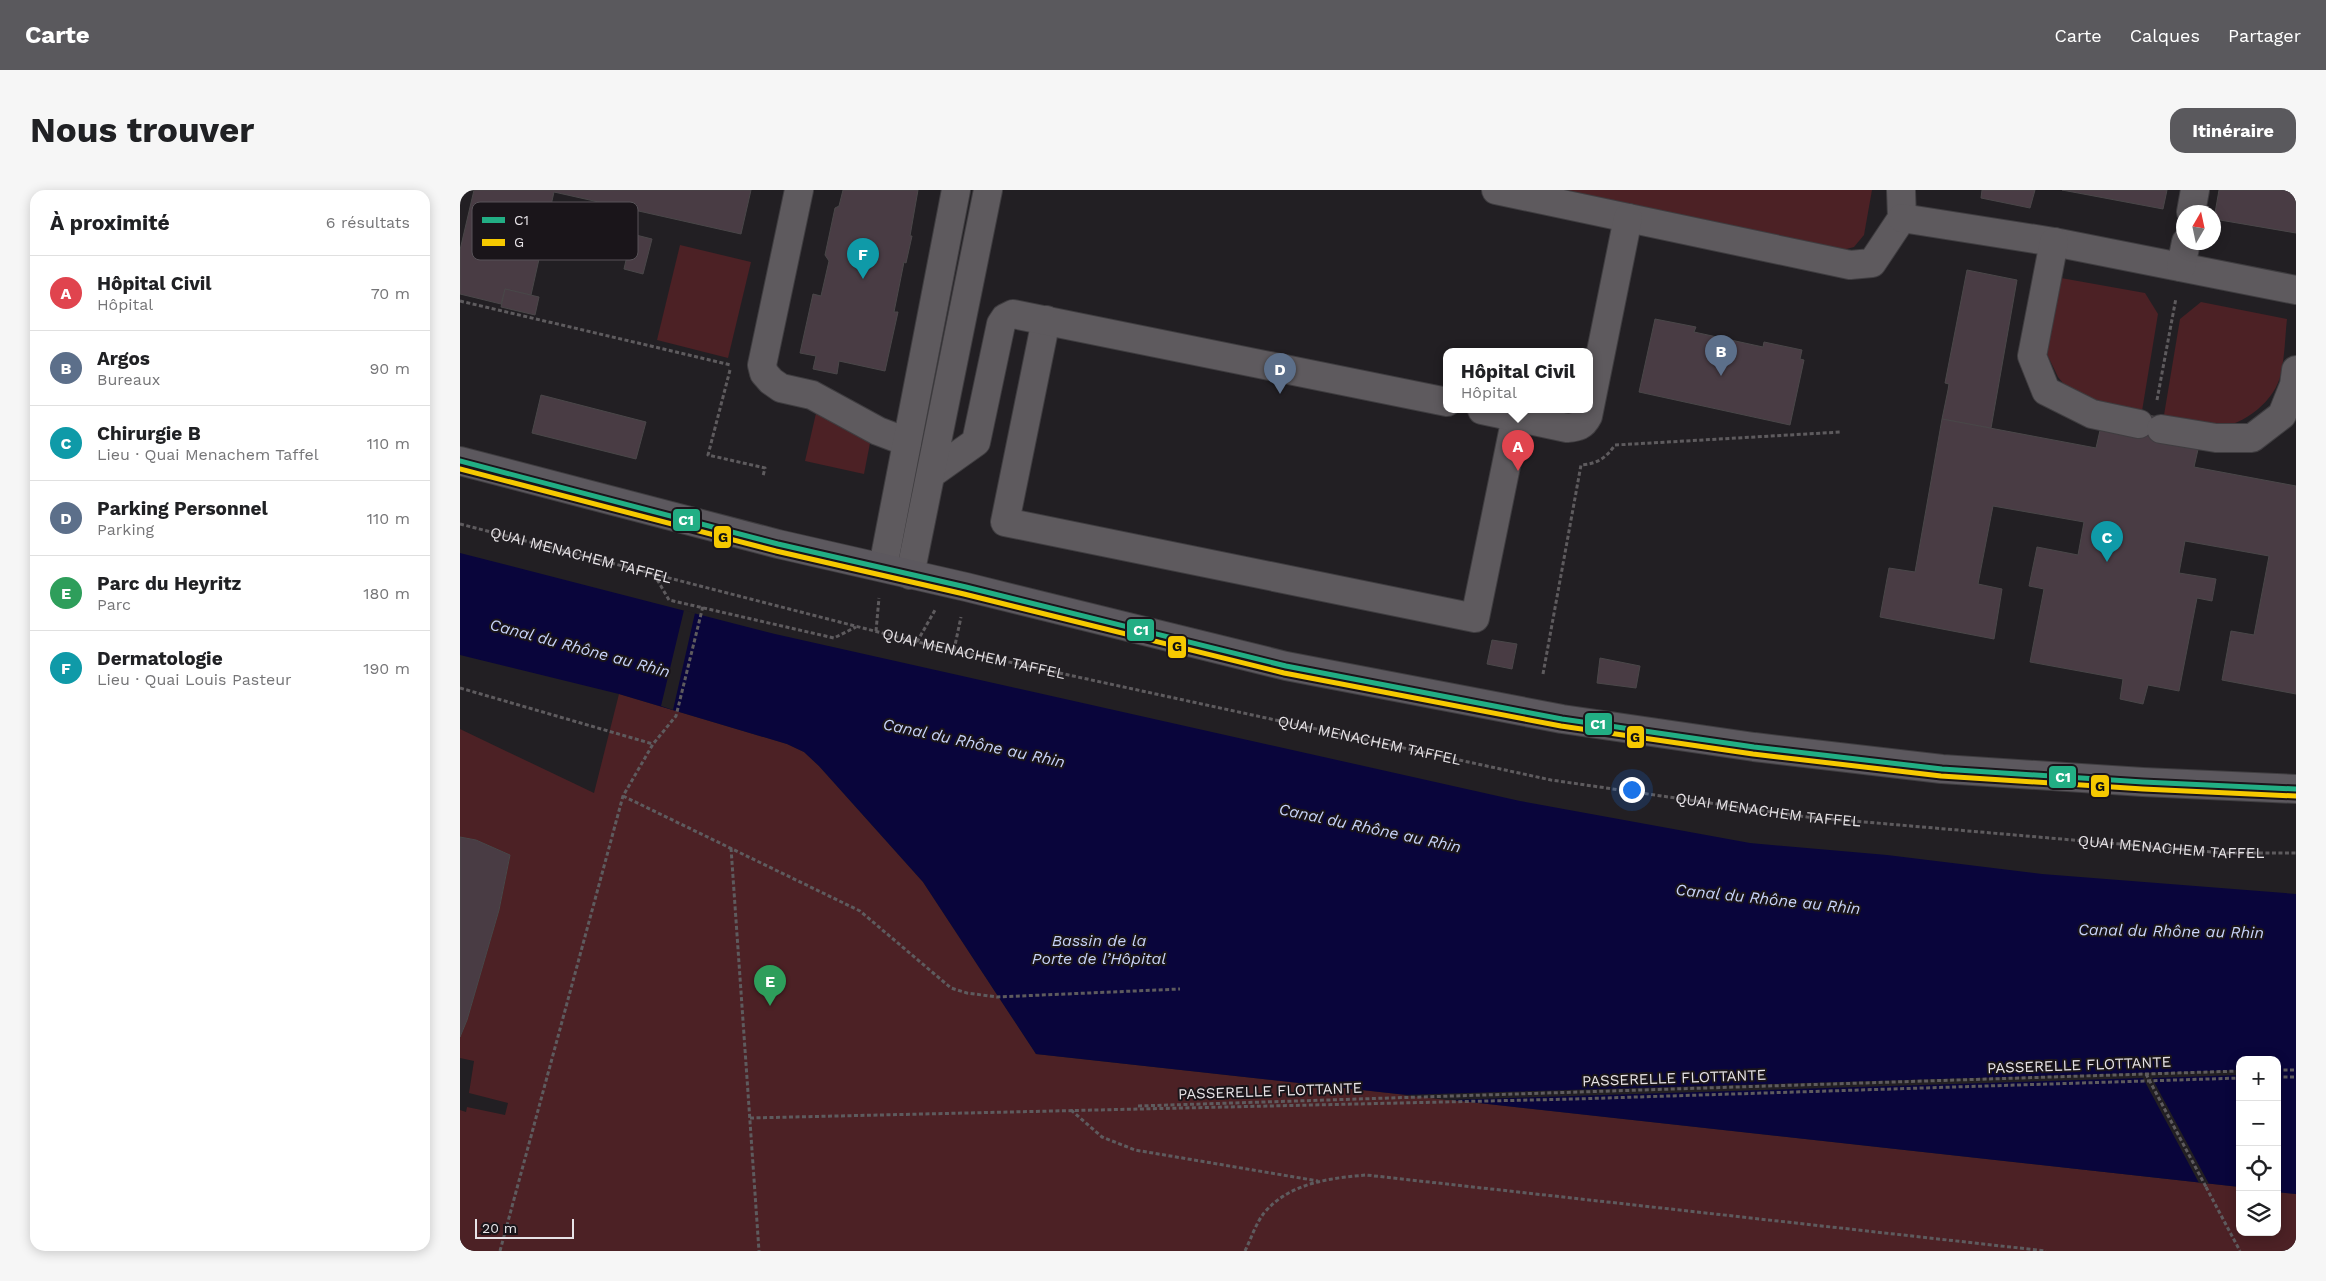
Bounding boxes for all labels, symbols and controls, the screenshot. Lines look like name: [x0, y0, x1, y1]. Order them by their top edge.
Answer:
text: Carte: [25, 21, 90, 49]
text: Carte: [2054, 25, 2102, 46]
text: Calques: [2130, 25, 2200, 46]
text: Partager: [2228, 25, 2301, 46]
button: Itinéraire: [2170, 108, 2296, 153]
text: Nous trouver: [30, 109, 254, 151]
legend: [472, 202, 638, 260]
north arrow: [2176, 205, 2221, 250]
text: À proximité: [50, 210, 170, 235]
text: C1: [514, 212, 529, 228]
text: 6 résultats: [326, 213, 410, 232]
text: G: [514, 234, 524, 250]
pin: F: [847, 238, 879, 279]
text: Hôpital Civil: [97, 272, 212, 295]
text: A: [61, 284, 71, 303]
text: 70 m: [371, 284, 410, 303]
text: Hôpital: [97, 295, 153, 314]
pin: B: [1705, 335, 1737, 376]
text: Argos: [97, 347, 150, 370]
popup: [1443, 348, 1593, 413]
pin: D: [1264, 353, 1296, 394]
text: B: [61, 359, 71, 378]
text: 90 m: [369, 359, 410, 378]
text: Hôpital Civil: [1461, 360, 1575, 383]
text: Bureaux: [97, 370, 160, 389]
text: Hôpital: [1461, 383, 1517, 402]
text: Chirurgie B: [97, 422, 201, 445]
pin: A: [1502, 430, 1534, 471]
text: C: [61, 434, 71, 453]
text: 110 m: [367, 434, 410, 453]
text: Lieu · Quai Menachem Taffel: [97, 445, 319, 464]
text: Parking Personnel: [97, 497, 268, 520]
line badge: C1: [672, 508, 701, 532]
text: D: [60, 509, 72, 528]
text: 110 m: [367, 509, 410, 528]
text: C1: [678, 512, 694, 528]
text: Parking: [97, 520, 154, 539]
pin: C: [2091, 521, 2123, 562]
street label: QUAI MENACHEM TAFFEL: [488, 523, 674, 587]
line badge: G: [713, 525, 732, 549]
text: G: [718, 529, 728, 545]
text: Parc du Heyritz: [97, 572, 241, 595]
text: E: [61, 584, 71, 603]
text: 180 m: [363, 584, 410, 603]
text: Parc: [97, 595, 131, 614]
water label: Canal du Rhône au Rhin: [488, 615, 672, 681]
line badge: C1: [1126, 618, 1155, 642]
text: C1: [1133, 622, 1149, 638]
street label: QUAI MENACHEM TAFFEL: [880, 624, 1067, 683]
line badge: G: [1167, 635, 1187, 659]
text: G: [1172, 638, 1182, 654]
text: Dermatologie: [97, 647, 223, 670]
text: F: [61, 659, 71, 678]
text: 190 m: [363, 659, 410, 678]
text: Lieu · Quai Louis Pasteur: [97, 670, 292, 689]
street label: QUAI MENACHEM TAFFEL: [1276, 712, 1463, 769]
line badge: C1: [1584, 712, 1613, 736]
water label: Canal du Rhône au Rhin: [881, 714, 1067, 772]
text: C1: [1590, 716, 1606, 732]
line badge: G: [1626, 725, 1645, 749]
text: G: [1630, 729, 1640, 745]
line badge: C1: [2048, 765, 2077, 789]
text: C1: [2055, 769, 2071, 785]
line badge: G: [2090, 774, 2110, 798]
your location: [1619, 777, 1645, 803]
text: G: [2095, 778, 2105, 794]
street label: QUAI MENACHEM TAFFEL: [1674, 789, 1862, 831]
water label: Canal du Rhône au Rhin: [1277, 799, 1463, 857]
street label: QUAI MENACHEM TAFFEL: [2077, 831, 2264, 862]
water label: Canal du Rhône au Rhin: [1675, 880, 1861, 918]
water label: Canal du Rhône au Rhin: [2078, 920, 2264, 942]
water label: Bassin de la Porte de l’Hôpital: [1032, 931, 1166, 968]
pin: E: [754, 965, 786, 1006]
street label: PASSERELLE FLOTTANTE: [1987, 1053, 2171, 1077]
map controls: [2236, 1056, 2281, 1236]
button: +: [2236, 1056, 2281, 1101]
street label: PASSERELLE FLOTTANTE: [1582, 1066, 1766, 1090]
street label: PASSERELLE FLOTTANTE: [1178, 1079, 1362, 1103]
button: −: [2236, 1101, 2281, 1146]
button: locate: [2236, 1146, 2281, 1191]
button: layers: [2236, 1191, 2281, 1236]
scale bar: [475, 1216, 574, 1239]
text: 20 m: [482, 1220, 517, 1236]

